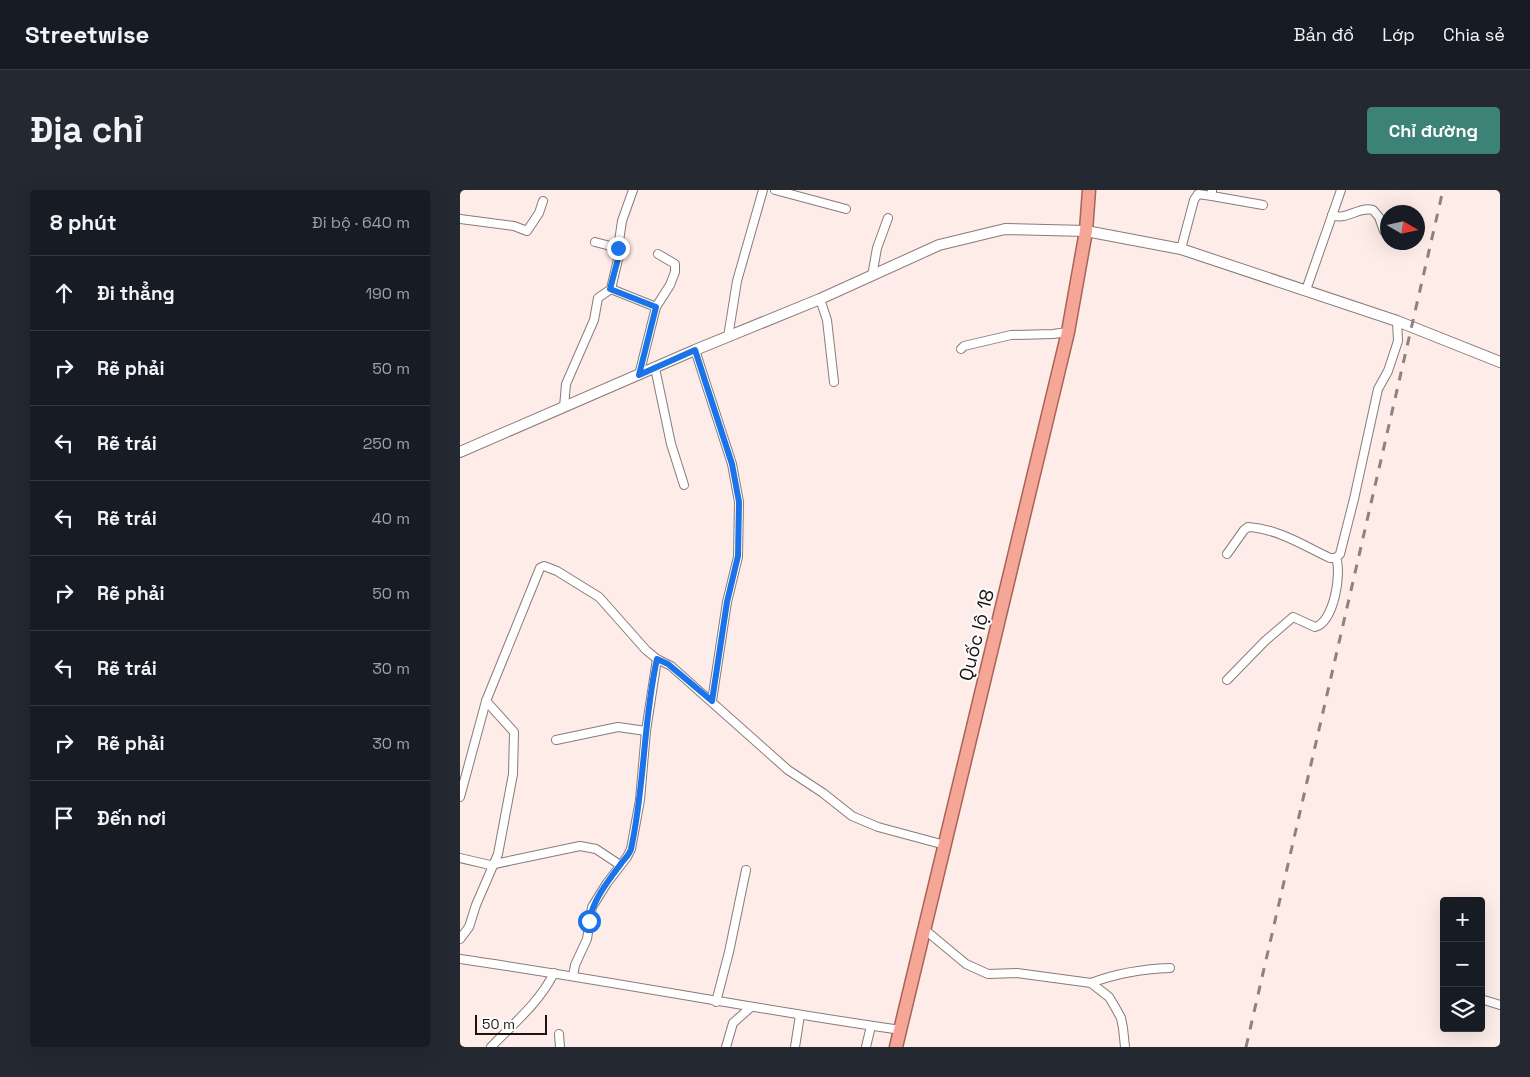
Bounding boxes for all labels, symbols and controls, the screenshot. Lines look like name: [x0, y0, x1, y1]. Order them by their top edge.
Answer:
text: Streetwise: [25, 19, 149, 50]
text: Bản đồ: [1294, 23, 1354, 46]
text: Lớp: [1382, 23, 1415, 46]
text: Chia sẻ: [1443, 23, 1505, 46]
button: Chỉ đường: [1367, 107, 1500, 154]
text: Địa chỉ: [30, 108, 143, 152]
north arrow: [1380, 205, 1425, 250]
text: 8 phút: [50, 209, 117, 236]
text: Đi bộ · 640 m: [312, 212, 410, 233]
route end: [607, 237, 630, 260]
icon: ahead: [50, 279, 78, 307]
text: Đi thẳng: [97, 281, 175, 306]
text: 190 m: [365, 283, 410, 304]
icon: right: [50, 354, 78, 382]
text: Rẽ phải: [97, 356, 165, 381]
text: 50 m: [372, 358, 410, 379]
icon: left: [50, 429, 78, 457]
text: Rẽ trái: [97, 431, 157, 456]
text: 250 m: [363, 433, 410, 454]
icon: left: [50, 504, 78, 532]
text: Rẽ trái: [97, 506, 157, 531]
text: 40 m: [372, 508, 410, 529]
icon: right: [50, 579, 78, 607]
text: Rẽ phải: [97, 581, 165, 606]
text: 50 m: [372, 583, 410, 604]
street label: Quốc lộ 18: [953, 587, 1000, 683]
icon: left: [50, 654, 78, 682]
text: Rẽ trái: [97, 656, 157, 681]
text: 30 m: [372, 658, 410, 679]
icon: right: [50, 729, 78, 757]
text: Rẽ phải: [97, 731, 165, 756]
text: 30 m: [372, 733, 410, 754]
icon: arrive: [50, 804, 78, 832]
text: Đến nơi: [97, 806, 166, 831]
map controls: [1440, 897, 1485, 1032]
button: +: [1440, 897, 1485, 942]
route start: [578, 910, 601, 933]
button: −: [1440, 942, 1485, 987]
button: layers: [1440, 987, 1485, 1032]
scale bar: [475, 1012, 548, 1035]
text: 50 m: [482, 1015, 515, 1033]

